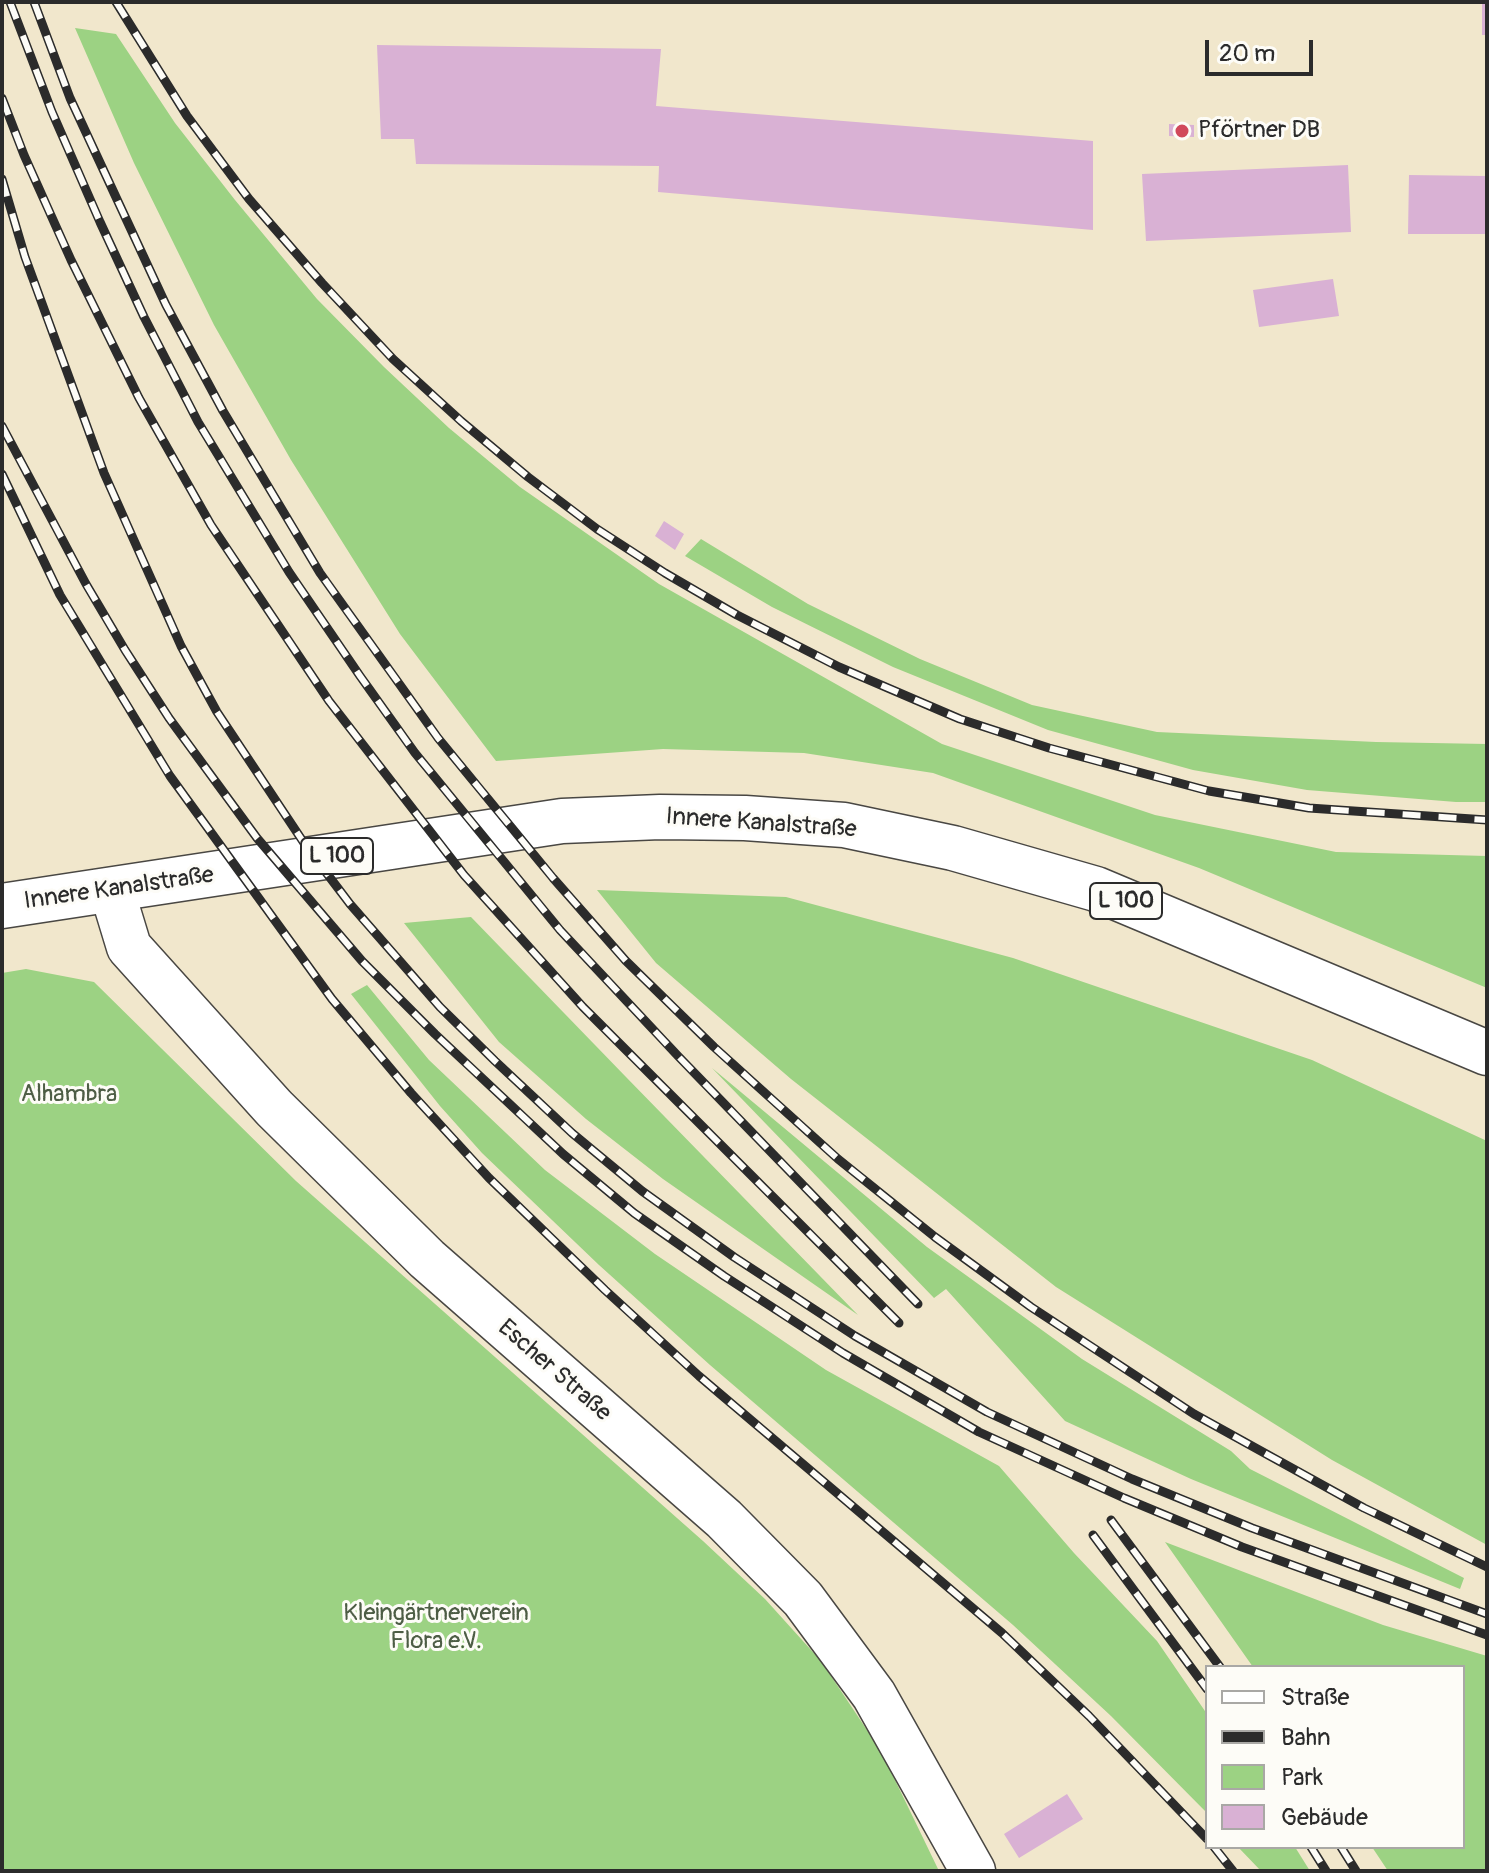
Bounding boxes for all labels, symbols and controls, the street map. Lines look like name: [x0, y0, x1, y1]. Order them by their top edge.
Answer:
scale bar: [1209, 24, 1317, 74]
text: 20 m: [1219, 39, 1275, 68]
place label: Pförtner DB: [1198, 117, 1320, 145]
marker: Pförtner DB: [1173, 122, 1191, 140]
street label: Innere Kanalstraße: [665, 803, 857, 845]
road number: L 100: [301, 838, 373, 874]
street label: Innere Kanalstraße: [22, 861, 216, 917]
road number: L 100: [1090, 883, 1162, 919]
park label: Alhambra: [21, 1081, 117, 1109]
street label: Escher Straße: [492, 1314, 616, 1428]
park label: Kleingärtnerverein Flora e.V.: [343, 1600, 529, 1656]
legend: [1205, 1665, 1465, 1849]
text: Straße: [1281, 1683, 1349, 1712]
text: Bahn: [1281, 1723, 1331, 1752]
text: Park: [1281, 1763, 1323, 1792]
text: Gebäude: [1281, 1803, 1368, 1832]

